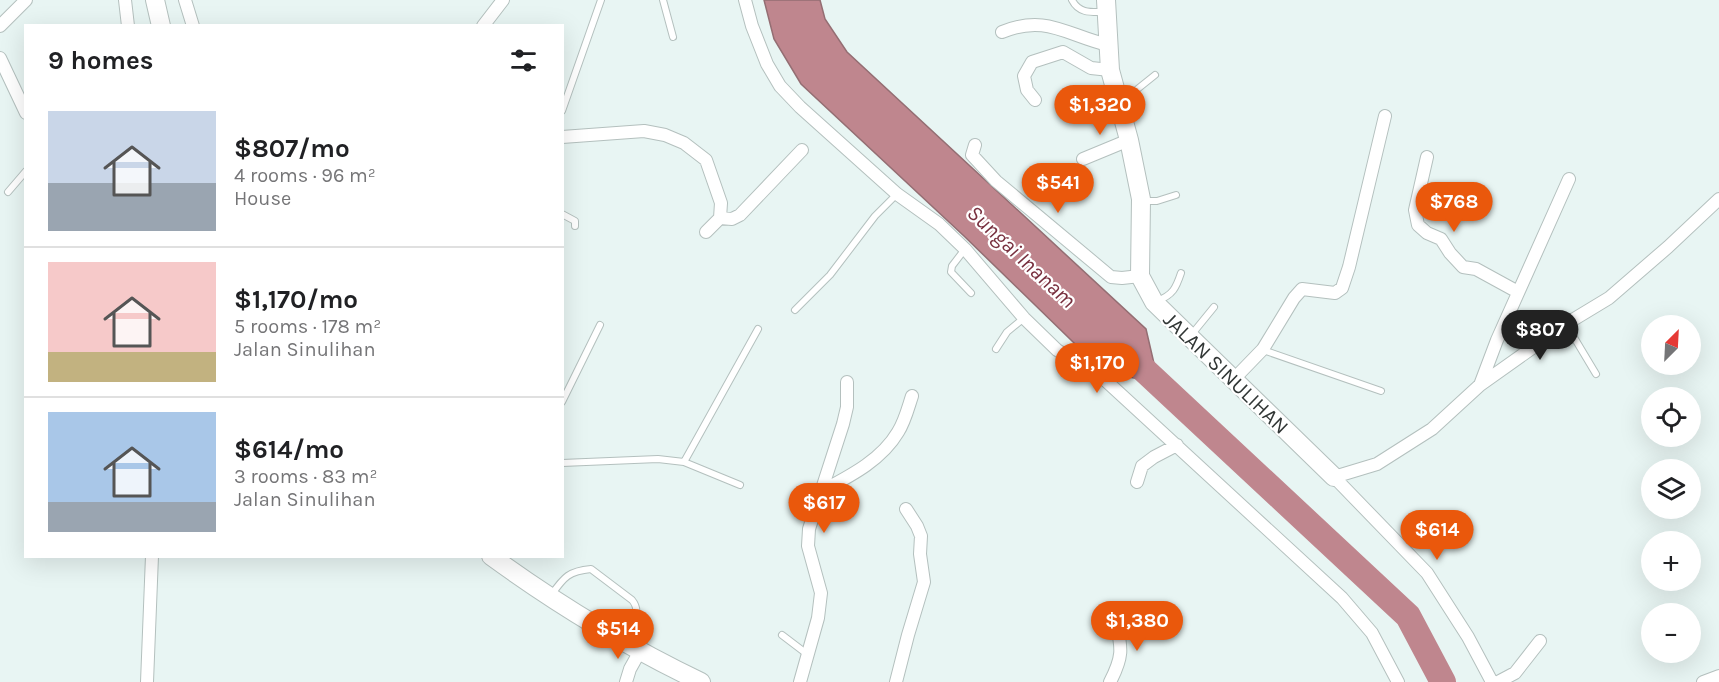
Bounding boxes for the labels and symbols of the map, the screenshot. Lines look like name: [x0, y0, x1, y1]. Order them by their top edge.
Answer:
pin: $1,320: [1051, 85, 1149, 136]
pin: $541: [1022, 163, 1094, 214]
pin: $768: [1418, 182, 1490, 233]
water label: Sungai Inanam: [962, 200, 1081, 314]
street label: JALAN SINULIHAN: [1158, 307, 1294, 439]
pin: $807: [1504, 310, 1576, 361]
north arrow: [1641, 315, 1701, 375]
pin: $1,170: [1048, 343, 1146, 394]
pin: $617: [788, 483, 860, 534]
pin: $614: [1401, 510, 1473, 561]
pin: $1,380: [1088, 601, 1186, 652]
pin: $514: [582, 609, 654, 660]

